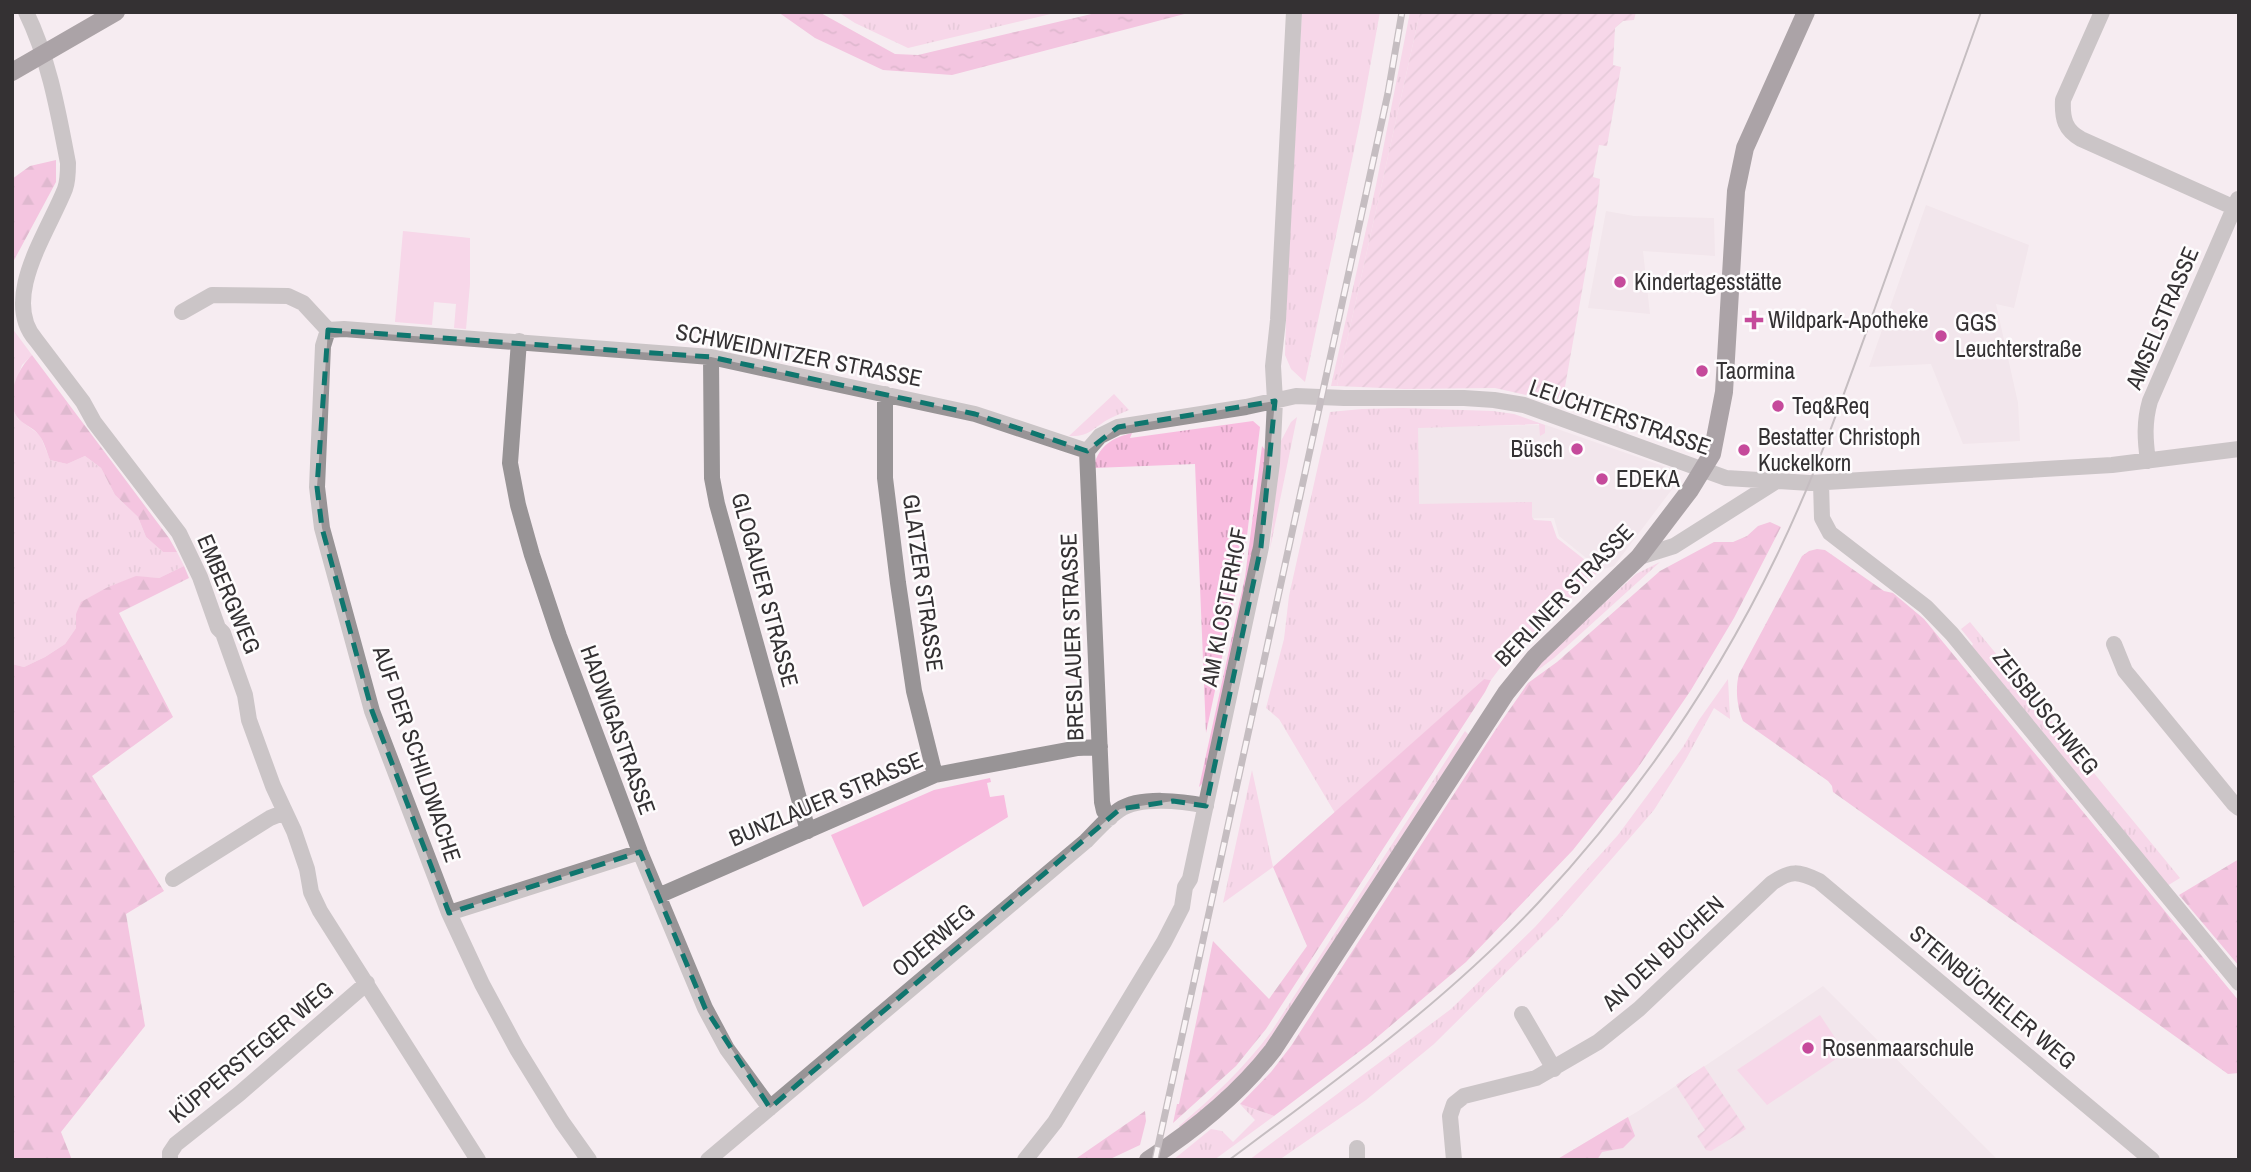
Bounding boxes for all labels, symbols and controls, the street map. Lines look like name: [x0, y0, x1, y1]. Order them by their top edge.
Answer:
street label: AMSELSTRASSE: [2117, 242, 2206, 395]
place label: Kindertagesstätte: [1634, 266, 1782, 297]
marker: Kindertagesstätte: [1612, 274, 1628, 290]
place label: Wildpark-Apotheke: [1768, 304, 1928, 335]
place label: GGS Leuchterstraße: [1955, 307, 2082, 364]
marker: Wildpark-Apotheke: [1746, 312, 1762, 328]
street label: SCHWEIDNITZER STRASSE: [673, 315, 925, 394]
marker: GGS Leuchterstraße: [1933, 328, 1949, 344]
place label: Taormina: [1716, 355, 1795, 386]
marker: Taormina: [1694, 363, 1710, 379]
street label: LEUCHTERSTRASSE: [1525, 371, 1715, 462]
place label: Teq&Req: [1792, 390, 1870, 421]
marker: Teq&Req: [1770, 398, 1786, 414]
place label: Bestatter Christoph Kuckelkorn: [1758, 421, 1921, 478]
place label: Büsch: [1511, 433, 1563, 464]
marker: Büsch: [1569, 441, 1585, 457]
marker: Bestatter Christoph Kuckelkorn: [1736, 442, 1752, 458]
place label: EDEKA: [1616, 463, 1680, 494]
marker: EDEKA: [1594, 471, 1610, 487]
street label: GLOGAUER STRASSE: [725, 489, 806, 691]
street label: GLATZER STRASSE: [896, 492, 951, 674]
street label: BERLINER STRASSE: [1487, 516, 1640, 673]
street label: AM KLOSTERHOF: [1193, 525, 1254, 690]
street label: EMBERGWEG: [190, 529, 269, 658]
street label: BRESLAUER STRASSE: [1052, 533, 1091, 741]
street label: AUF DER SCHILDWACHE: [366, 641, 469, 866]
street label: HADWIGASTRASSE: [573, 641, 664, 819]
street label: ZEISBUSCHWEG: [1986, 642, 2107, 781]
street label: BUNZLAUER STRASSE: [724, 744, 927, 853]
street label: AN DEN BUCHEN: [1594, 888, 1730, 1018]
street label: ODERWEG: [885, 896, 981, 983]
street label: STEINBÜCHELER WEG: [1903, 918, 2083, 1076]
street label: KÜPPERSTEGER WEG: [162, 974, 339, 1130]
place label: Rosenmaarschule: [1822, 1032, 1974, 1063]
marker: Rosenmaarschule: [1800, 1040, 1816, 1056]

